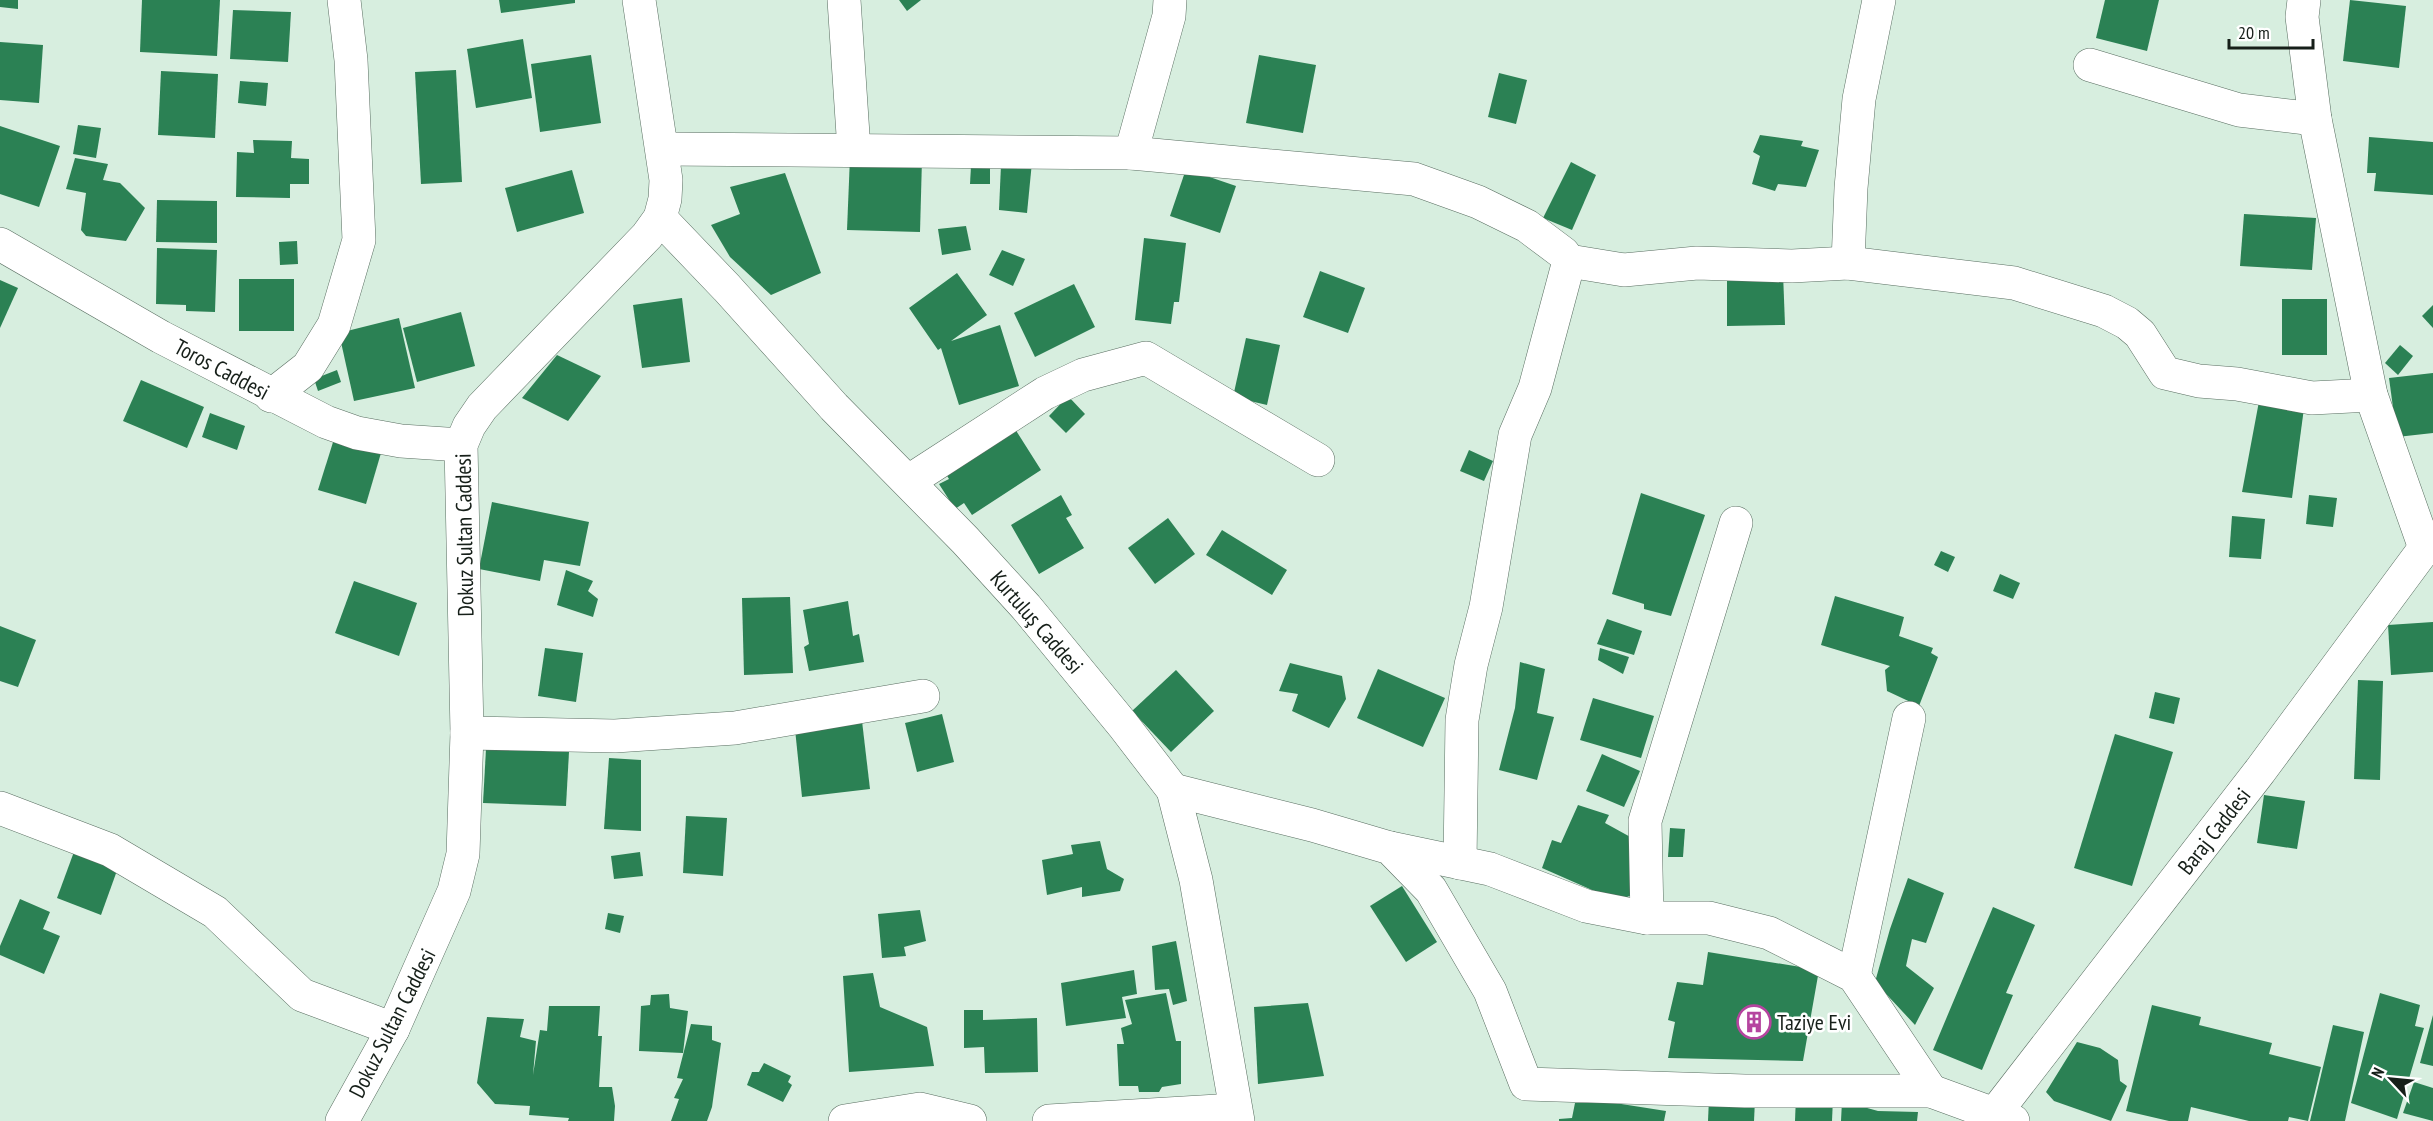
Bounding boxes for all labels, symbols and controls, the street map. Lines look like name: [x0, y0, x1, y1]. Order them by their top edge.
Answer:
scale bar: [2229, 12, 2313, 50]
text: 20 m: [2238, 21, 2270, 44]
street label: Toros Caddesi: [170, 332, 274, 406]
street label: Dokuz Sultan Caddesi: [449, 453, 479, 617]
street label: Kurtuluş Caddesi: [985, 565, 1089, 679]
street label: Baraj Caddesi: [2171, 782, 2257, 880]
street label: Dokuz Sultan Caddesi: [342, 944, 442, 1102]
building icon: Taziye Evi: [1736, 1004, 1772, 1040]
place label: Taziye Evi: [1777, 1008, 1851, 1036]
north arrow: [2361, 1049, 2421, 1109]
text: N: [2367, 1064, 2388, 1081]

